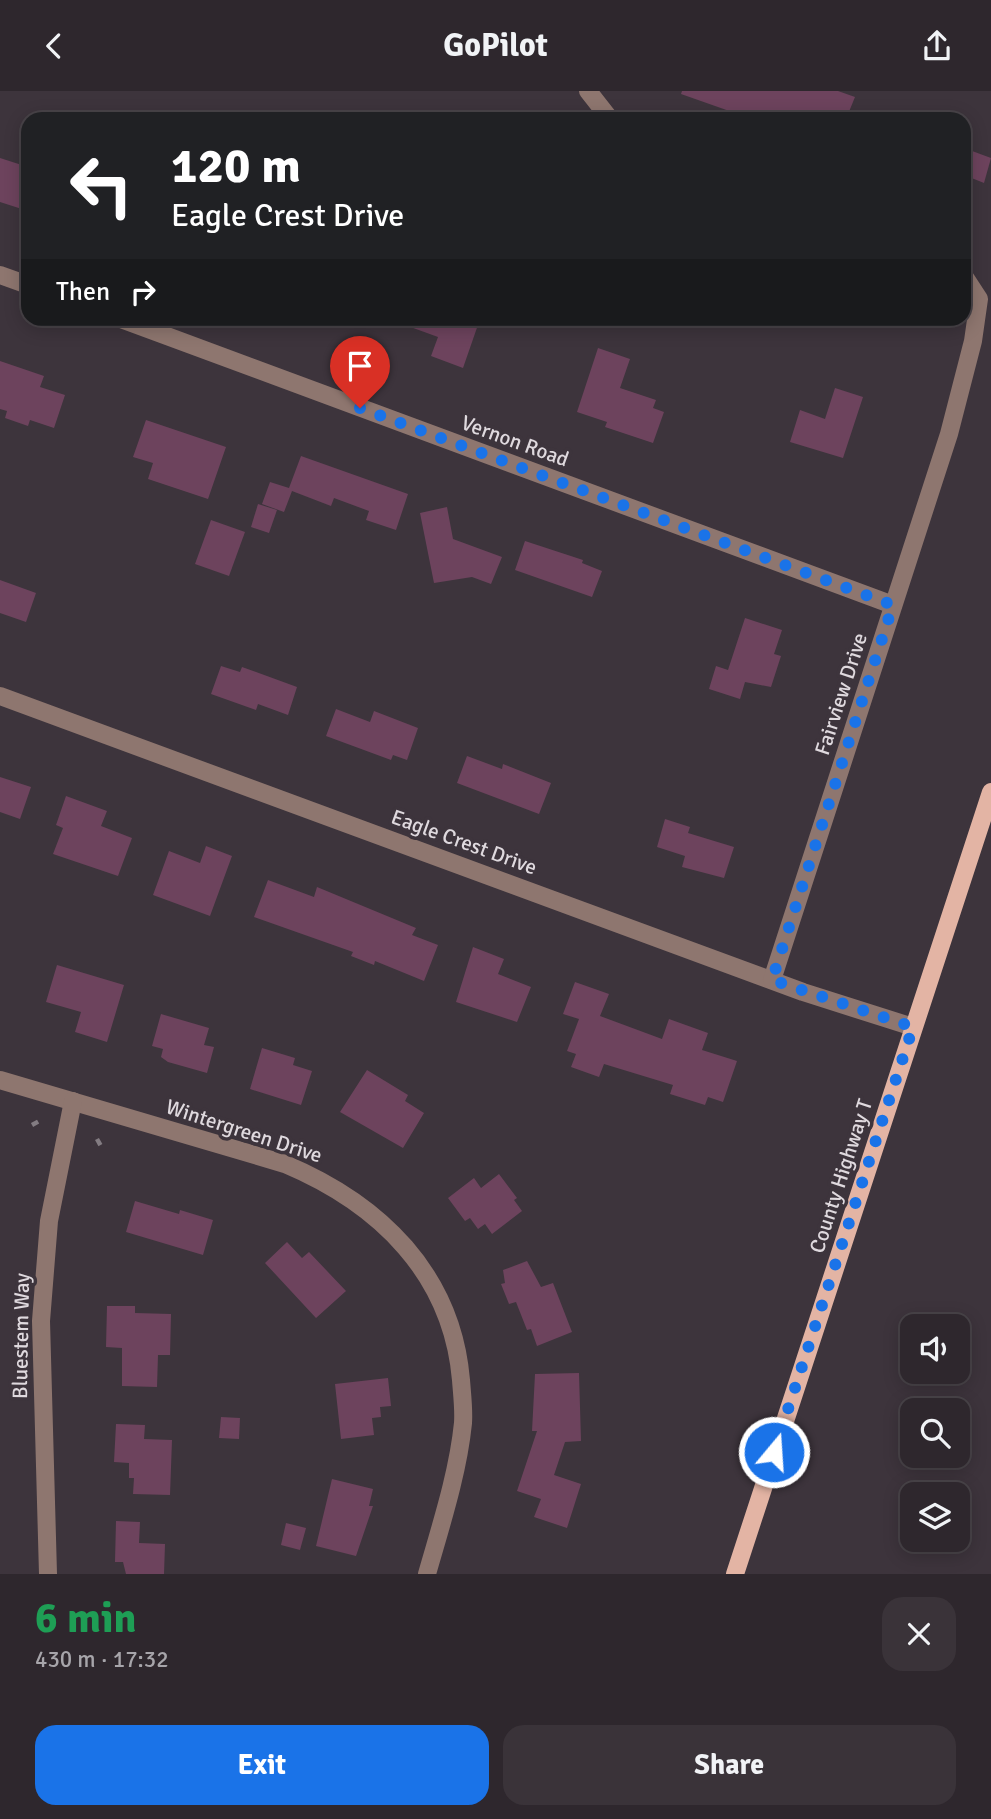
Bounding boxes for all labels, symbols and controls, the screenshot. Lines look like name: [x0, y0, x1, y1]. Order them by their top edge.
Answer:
text: GoPilot: [443, 26, 548, 65]
icon: back: [35, 27, 73, 65]
icon: share: [918, 27, 956, 65]
text: 120 m: [171, 136, 301, 196]
icon: left: [56, 140, 147, 231]
text: Eagle Crest Drive: [171, 196, 404, 235]
icon: right: [124, 273, 162, 311]
text: Then: [56, 276, 110, 308]
pin: [330, 336, 390, 408]
icon: arrive: [341, 347, 379, 385]
street label: Vernon Road: [458, 410, 572, 472]
street label: Fairview Drive: [809, 630, 873, 758]
street label: Eagle Crest Drive: [388, 804, 540, 880]
street label: Wintergreen Drive: [163, 1093, 325, 1169]
street label: County Highway T: [804, 1095, 878, 1256]
street label: Bluestem Way: [7, 1273, 35, 1399]
map controls: [900, 1314, 970, 1552]
button: sound: [900, 1314, 970, 1384]
button: search: [900, 1398, 970, 1468]
position arrow: [737, 1415, 811, 1489]
button: layers: [900, 1482, 970, 1552]
text: 6 min: [35, 1593, 136, 1644]
button: close: [882, 1597, 956, 1671]
text: 430 m · 17:32: [35, 1645, 169, 1674]
button: Exit: [35, 1725, 489, 1805]
button: Share: [503, 1725, 956, 1805]

